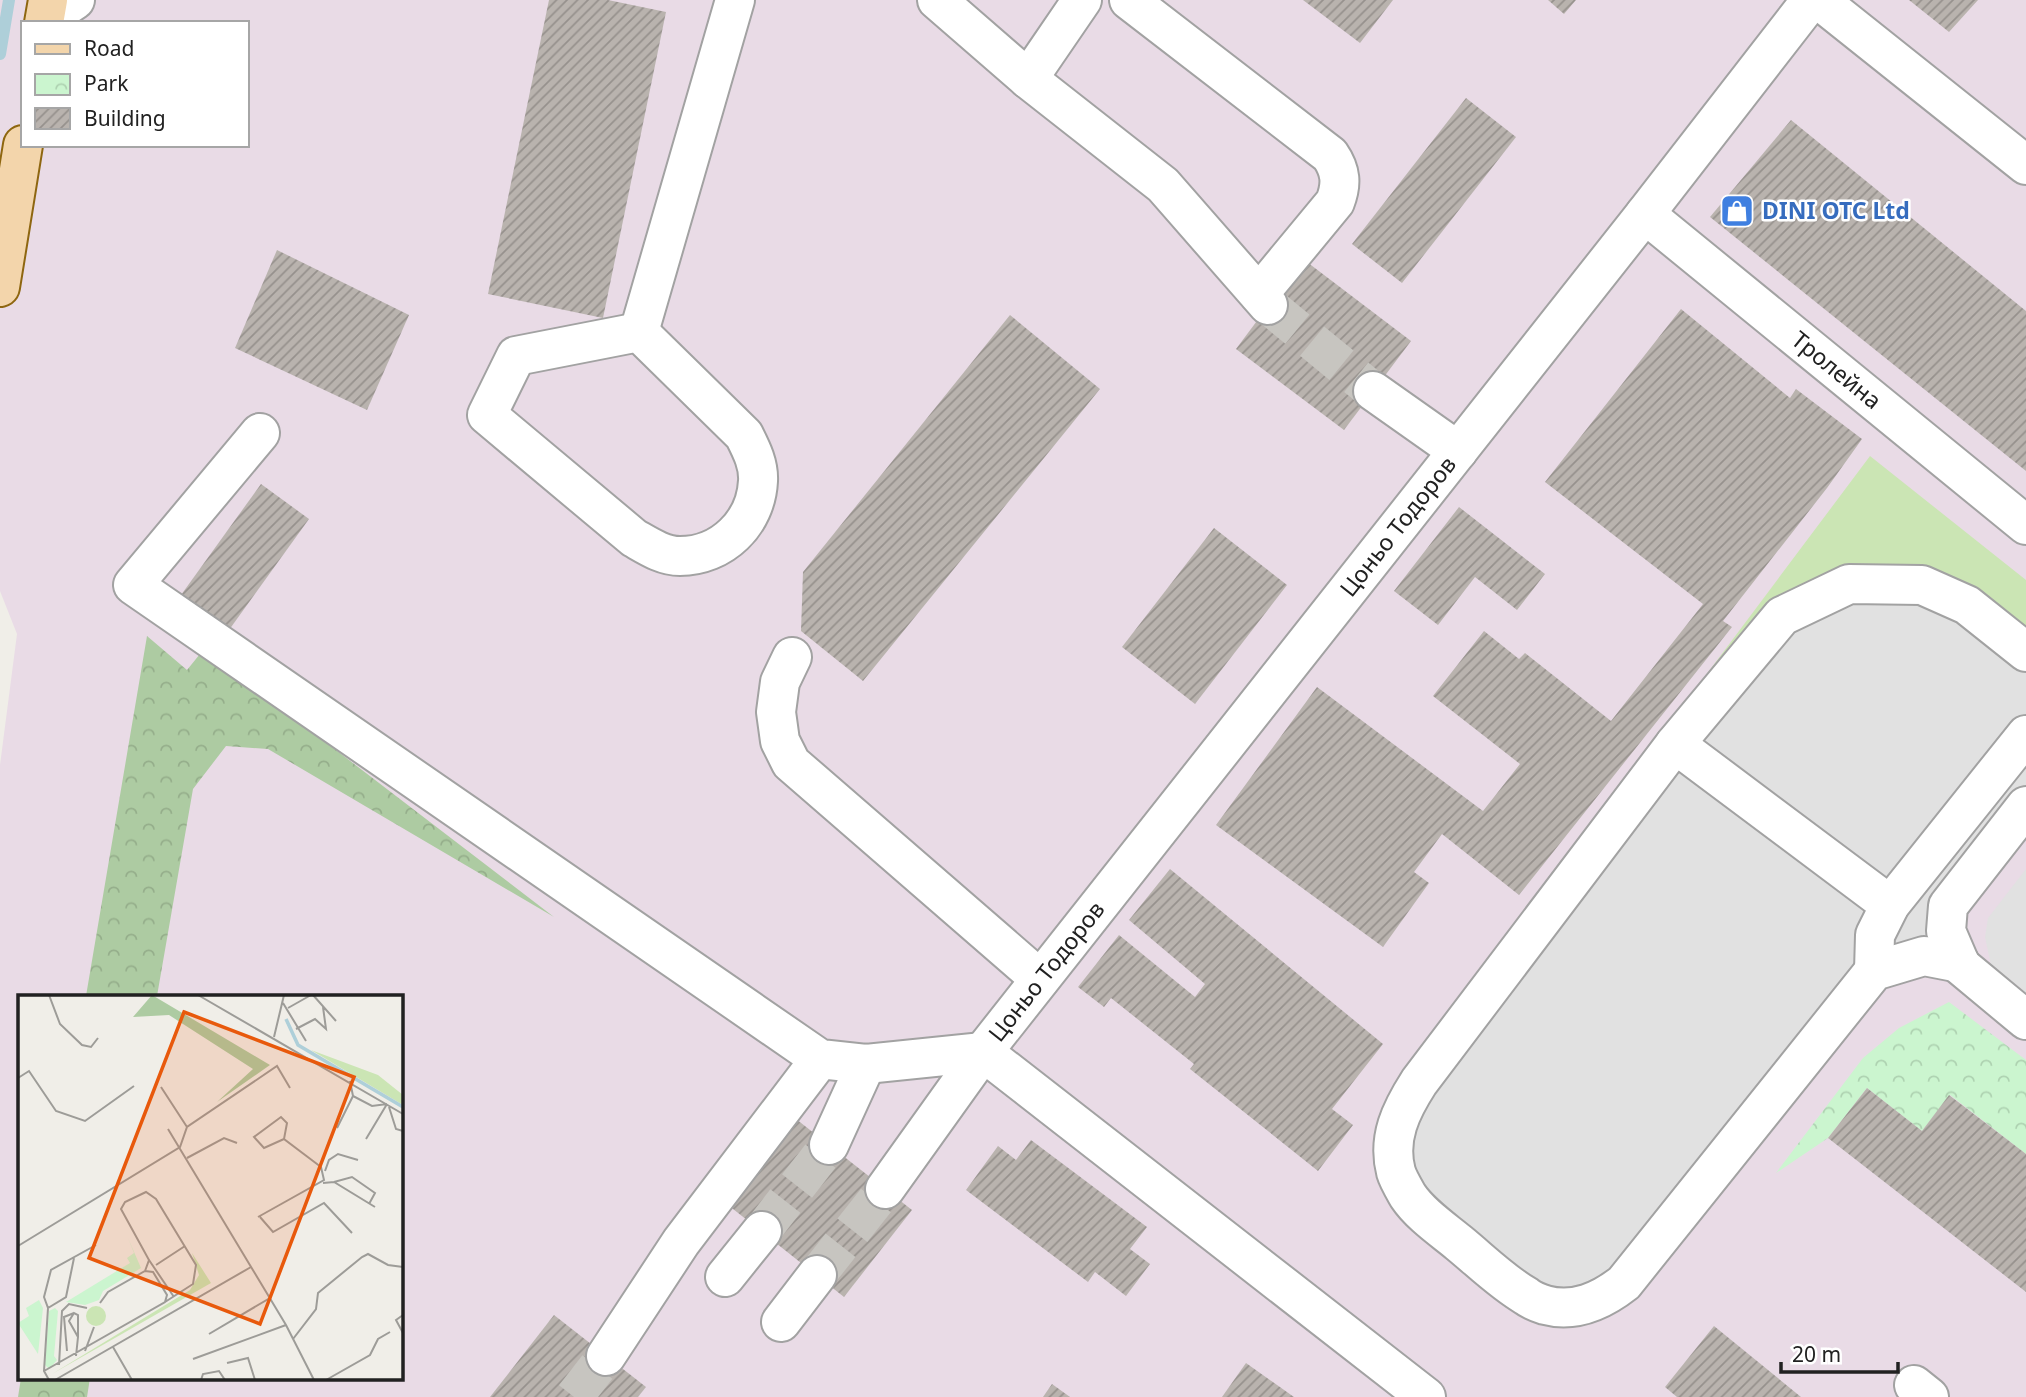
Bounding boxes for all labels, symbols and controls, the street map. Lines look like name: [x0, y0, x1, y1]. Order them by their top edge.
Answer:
legend: [21, 21, 248, 147]
text: Road: [84, 34, 134, 62]
text: Park: [84, 69, 129, 97]
text: Building: [84, 104, 166, 132]
shop icon: DINI OTC Ltd: [1718, 192, 1756, 230]
place label: DINI OTC Ltd: [1762, 194, 1910, 226]
street label: Тролейна: [1785, 323, 1889, 416]
street label: Цоньо Тодоров: [1332, 449, 1463, 603]
street label: Цоньо Тодоров: [980, 894, 1111, 1048]
inset map: [18, 995, 402, 1380]
scale bar: [1781, 1330, 1898, 1374]
text: 20 m: [1792, 1340, 1841, 1368]

